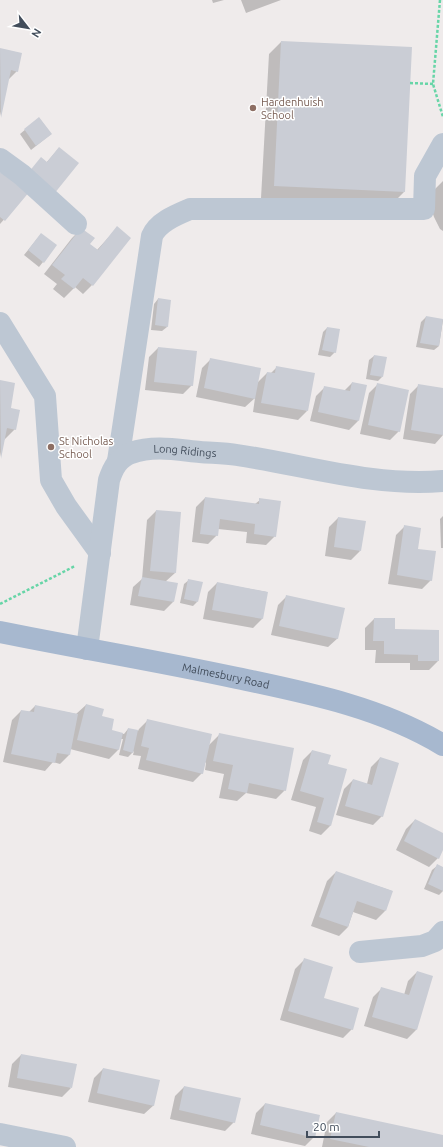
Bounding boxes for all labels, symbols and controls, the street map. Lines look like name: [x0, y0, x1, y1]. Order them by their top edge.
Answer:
north arrow: [8, 8, 48, 48]
text: N: [29, 27, 44, 40]
place label: Hardenhuish School: [261, 96, 324, 121]
marker: Hardenhuish School: [248, 103, 258, 113]
place label: St Nicholas School: [59, 435, 114, 460]
marker: St Nicholas School: [46, 442, 56, 452]
street label: Long Ridings: [153, 443, 217, 459]
street label: Malmesbury Road: [181, 661, 271, 691]
scale bar: [307, 1113, 379, 1139]
text: 20 m: [313, 1120, 340, 1133]

